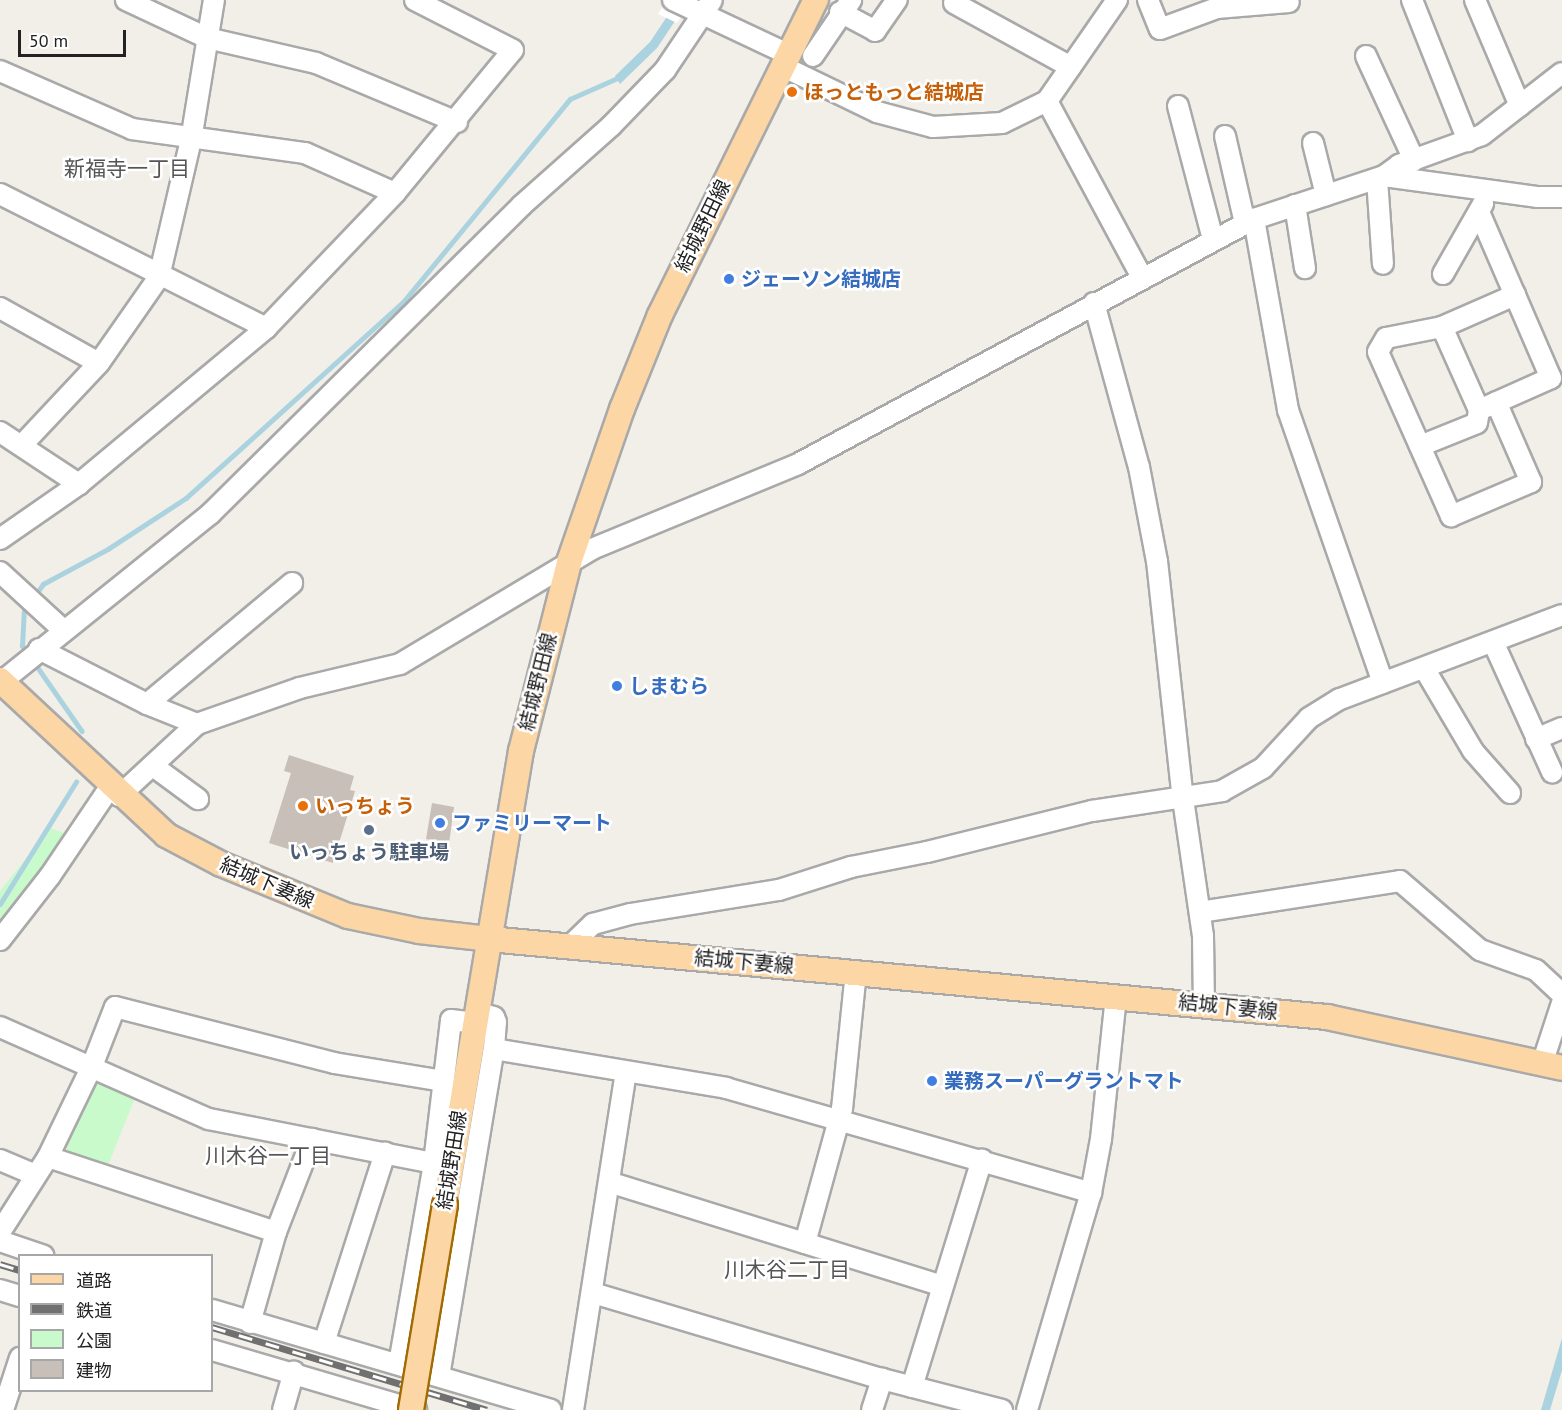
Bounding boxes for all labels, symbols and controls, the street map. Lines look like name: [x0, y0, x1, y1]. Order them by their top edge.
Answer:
scale bar: [21, 18, 129, 56]
text: 50 m: [29, 29, 68, 52]
place label: ほっともっと結城店: [804, 80, 984, 104]
marker: ほっともっと結城店: [785, 85, 799, 99]
district label: 新福寺一丁目: [64, 156, 190, 182]
street label: 結城野田線: [670, 176, 736, 276]
place label: ジェーソン結城店: [741, 267, 901, 291]
marker: ジェーソン結城店: [722, 272, 736, 286]
street label: 結城野田線: [514, 631, 562, 733]
place label: しまむら: [629, 674, 709, 698]
marker: しまむら: [610, 679, 624, 693]
place label: いっちょう: [315, 794, 415, 818]
marker: いっちょう: [296, 799, 310, 813]
place label: ファミリーマート: [452, 811, 612, 835]
marker: ファミリーマート: [433, 816, 447, 830]
marker: いっちょう駐車場: [362, 823, 376, 837]
place label: いっちょう駐車場: [289, 840, 449, 864]
street label: 結城下妻線: [216, 852, 318, 914]
street label: 結城下妻線: [693, 946, 795, 978]
street label: 結城下妻線: [1177, 990, 1279, 1024]
place label: 業務スーパーグラントマト: [944, 1069, 1184, 1093]
marker: 業務スーパーグラントマト: [925, 1074, 939, 1088]
street label: 結城野田線: [432, 1109, 472, 1211]
district label: 川木谷一丁目: [205, 1143, 331, 1169]
legend: [18, 1254, 213, 1392]
district label: 川木谷二丁目: [724, 1257, 850, 1283]
text: 道路: [76, 1269, 112, 1292]
text: 鉄道: [76, 1299, 112, 1322]
text: 公園: [76, 1329, 112, 1352]
text: 建物: [76, 1359, 112, 1382]

